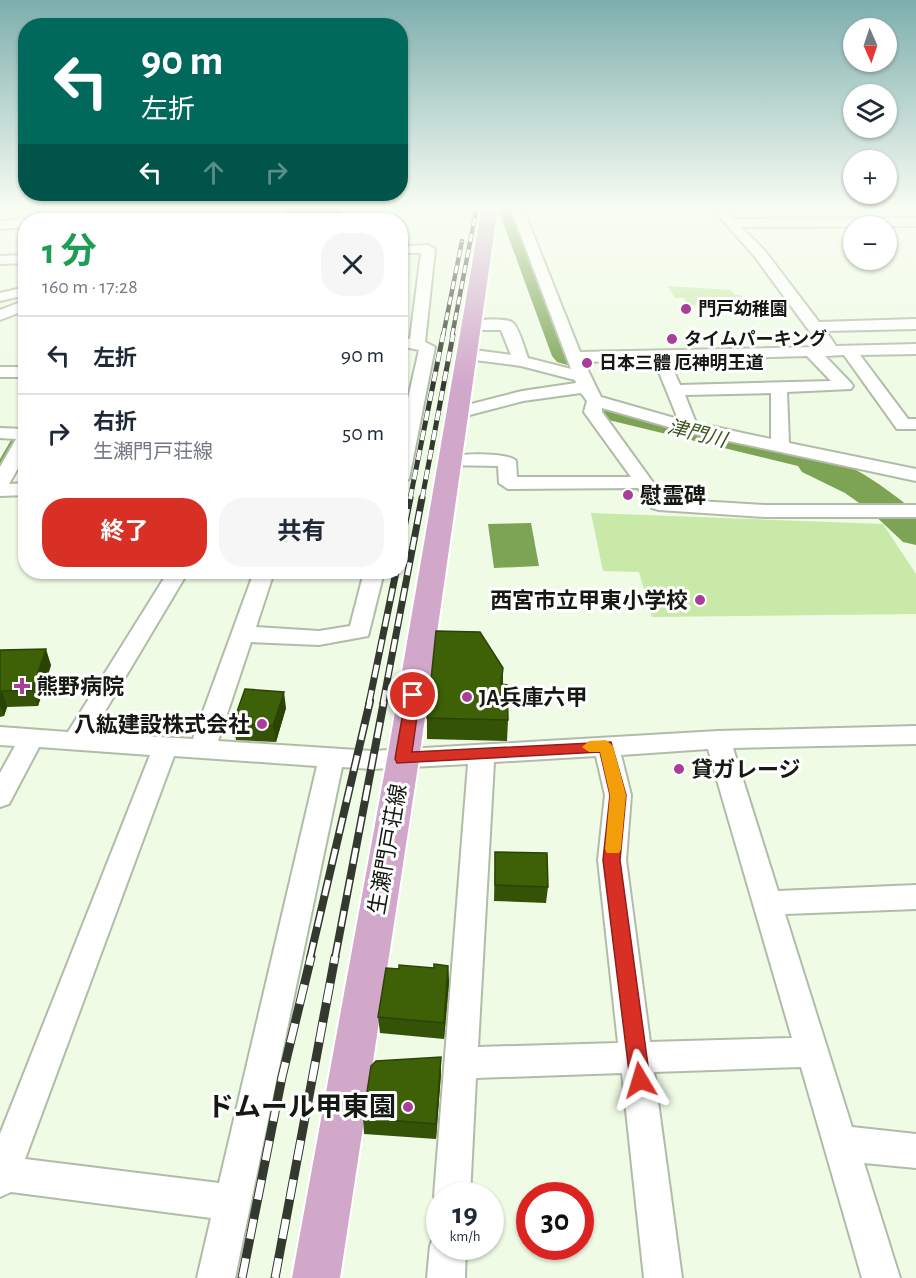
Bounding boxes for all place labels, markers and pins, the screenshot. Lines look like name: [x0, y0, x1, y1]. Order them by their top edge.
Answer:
place label: 門戸幼稚園: [698, 299, 788, 319]
marker: 門戸幼稚園: [679, 302, 693, 316]
place label: タイムパーキング: [684, 329, 827, 349]
marker: タイムパーキング: [665, 332, 679, 346]
place label: 日本三體 厄神明王道: [599, 353, 764, 373]
marker: 日本三體 厄神明王道: [580, 356, 594, 370]
place label: 慰霊碑: [640, 484, 706, 507]
marker: 慰霊碑: [621, 488, 635, 502]
place label: 西宮市立甲東小学校: [490, 589, 688, 612]
marker: 西宮市立甲東小学校: [693, 593, 707, 607]
pin: [387, 669, 438, 720]
place label: 熊野病院: [36, 675, 124, 698]
marker: 熊野病院: [13, 677, 31, 695]
place label: JA兵庫六甲: [479, 686, 588, 709]
marker: JA兵庫六甲: [460, 690, 474, 704]
place label: 八紘建設株式会社: [74, 713, 250, 736]
marker: 八紘建設株式会社: [255, 717, 269, 731]
place label: 貸ガレージ: [691, 758, 801, 781]
marker: 貸ガレージ: [672, 762, 686, 776]
place label: ドムール甲東園: [207, 1092, 396, 1121]
marker: ドムール甲東園: [401, 1100, 415, 1114]

